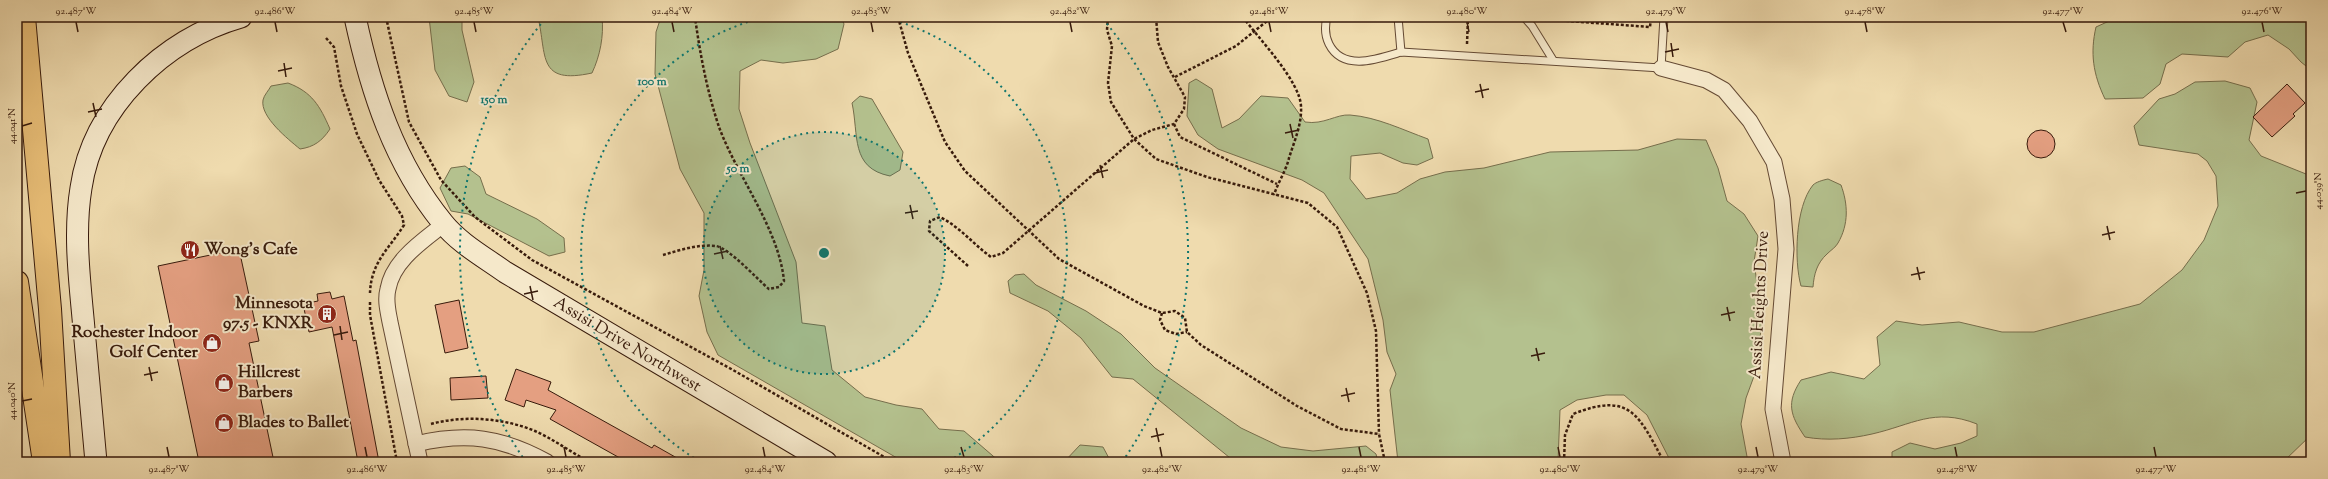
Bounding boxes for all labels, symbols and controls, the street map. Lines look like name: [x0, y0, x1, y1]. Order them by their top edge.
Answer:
text: 92.487°W: [56, 4, 96, 19]
text: 92.486°W: [255, 4, 295, 19]
text: 92.485°W: [454, 4, 494, 19]
text: 92.484°W: [652, 4, 692, 19]
text: 92.483°W: [851, 4, 891, 19]
text: 92.482°W: [1050, 4, 1090, 19]
text: 92.481°W: [1249, 4, 1289, 19]
text: 92.480°W: [1447, 4, 1487, 19]
text: 92.479°W: [1646, 4, 1686, 19]
text: 92.478°W: [1845, 4, 1885, 19]
text: 92.477°W: [2043, 4, 2083, 19]
text: 92.476°W: [2242, 4, 2282, 19]
text: 100 m: [636, 73, 667, 91]
text: 150 m: [479, 91, 508, 109]
text: 44.041°N: [5, 108, 20, 144]
text: 50 m: [726, 160, 750, 178]
text: 44.039°N: [2311, 173, 2326, 209]
street label: Assisi Heights Drive: [1744, 230, 1776, 380]
place label: Wong's Cafe: [204, 238, 298, 262]
restaurant icon: Wong's Cafe: [179, 239, 201, 261]
centre of rings: [817, 246, 831, 260]
street label: Assisi Drive Northwest: [548, 291, 706, 399]
place label: Minnesota 97.5 - KNXR: [223, 292, 314, 336]
building icon: Minnesota 97.5 - KNXR: [316, 303, 338, 325]
place label: Rochester Indoor Golf Center: [71, 321, 199, 365]
shop icon: Rochester Indoor Golf Center: [201, 332, 223, 354]
place label: Hillcrest Barbers: [238, 361, 300, 405]
shop icon: Hillcrest Barbers: [213, 372, 235, 394]
text: 44.040°N: [5, 382, 20, 420]
place label: Blades to Ballet: [238, 411, 349, 435]
shop icon: Blades to Ballet: [213, 412, 235, 434]
text: 92.487°W: [149, 462, 189, 477]
text: 92.486°W: [347, 462, 387, 477]
text: 92.485°W: [546, 462, 586, 477]
text: 92.484°W: [745, 462, 785, 477]
text: 92.483°W: [944, 462, 984, 477]
text: 92.482°W: [1142, 462, 1182, 477]
text: 92.481°W: [1341, 462, 1381, 477]
text: 92.480°W: [1540, 462, 1580, 477]
text: 92.479°W: [1738, 462, 1778, 477]
text: 92.478°W: [1937, 462, 1977, 477]
text: 92.477°W: [2136, 462, 2176, 477]

